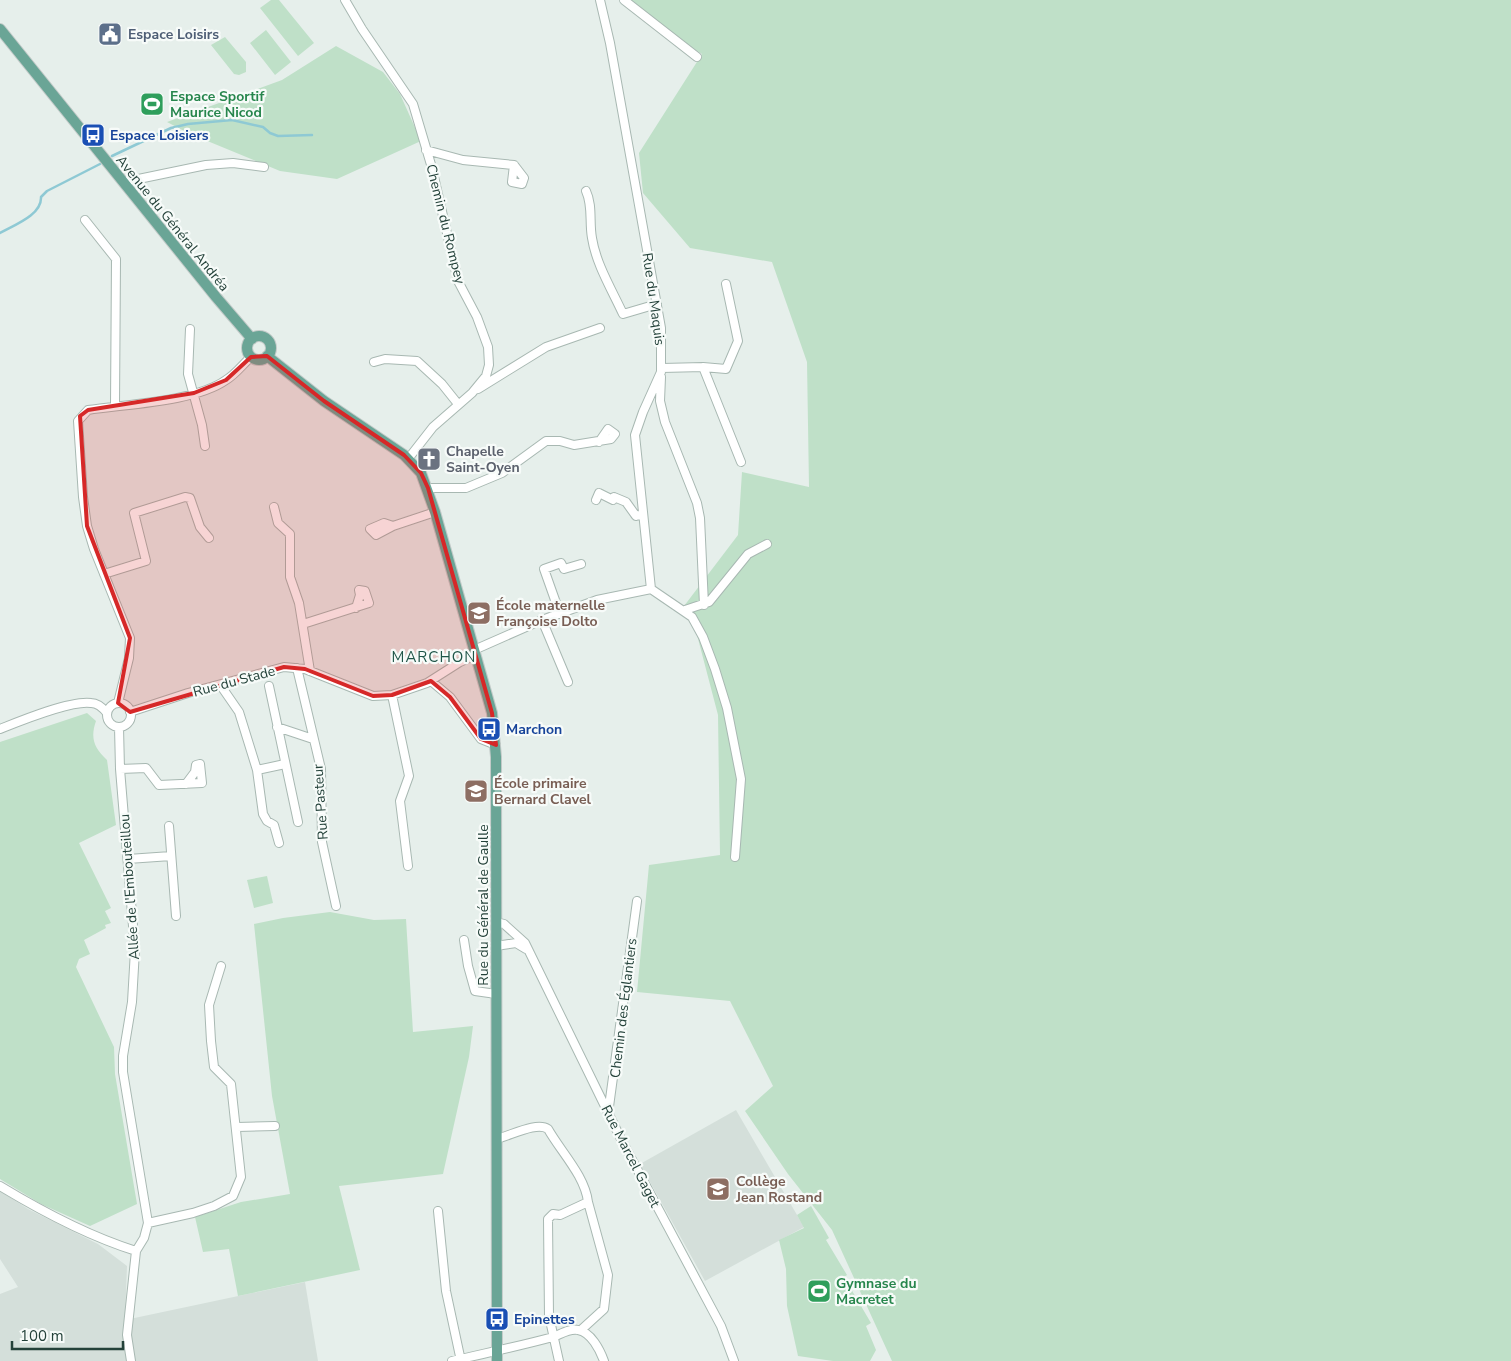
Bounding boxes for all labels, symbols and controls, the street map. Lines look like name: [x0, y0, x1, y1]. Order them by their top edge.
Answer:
public building icon: Espace Loisirs: [97, 21, 123, 47]
place label: Espace Loisirs: [128, 25, 219, 44]
place label: Espace Sportif Maurice Nicod: [170, 87, 265, 122]
sports icon: Espace Sportif Maurice Nicod: [139, 91, 165, 117]
bus stop icon: Espace Loisiers: [80, 122, 106, 148]
place label: Espace Loisiers: [110, 126, 209, 145]
street label: Avenue du Général Andréa: [112, 151, 234, 295]
street label: Chemin du Rompey: [421, 162, 470, 287]
street label: Rue du Maquis: [638, 252, 669, 347]
place label: Chapelle Saint-Oyen: [446, 442, 520, 477]
church icon: Chapelle Saint-Oyen: [416, 446, 442, 472]
place label: École maternelle Françoise Dolto: [496, 596, 606, 631]
school or university icon: École maternelle Françoise Dolto: [466, 600, 492, 626]
district label: MARCHON: [392, 647, 476, 667]
street label: Rue du Stade: [191, 661, 277, 702]
bus stop icon: Marchon: [476, 716, 502, 742]
place label: Marchon: [506, 720, 562, 739]
street label: Rue Pasteur: [308, 763, 333, 841]
place label: École primaire Bernard Clavel: [494, 774, 591, 809]
school or university icon: École primaire Bernard Clavel: [463, 778, 489, 804]
street label: Allée de l'Embouteillou: [115, 813, 144, 961]
street label: Rue du Général de Gaulle: [474, 824, 493, 986]
street label: Chemin des Églantiers: [605, 937, 642, 1079]
street label: Rue Marcel Gaget: [597, 1102, 665, 1211]
place label: Collège Jean Rostand: [735, 1172, 822, 1207]
school or university icon: Collège Jean Rostand: [705, 1176, 731, 1202]
place label: Gymnase du Macretet: [836, 1274, 917, 1309]
sports icon: Gymnase du Macretet: [806, 1278, 832, 1304]
bus stop icon: Epinettes: [484, 1306, 510, 1332]
place label: Epinettes: [514, 1310, 575, 1329]
scale bar: [12, 1318, 124, 1350]
text: 100 m: [20, 1326, 64, 1346]

